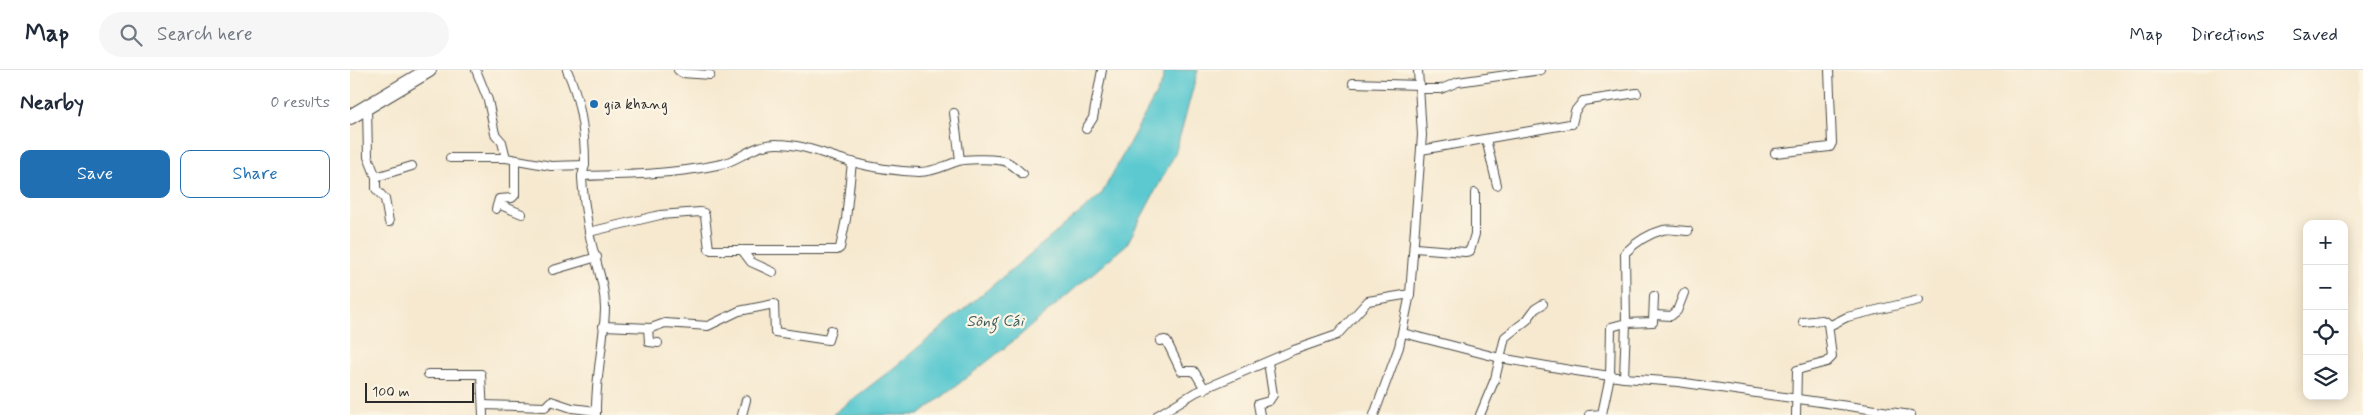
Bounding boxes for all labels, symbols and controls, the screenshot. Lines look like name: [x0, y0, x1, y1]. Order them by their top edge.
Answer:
search box: [99, 12, 449, 57]
text: Map: [25, 19, 69, 50]
icon: search: [117, 21, 145, 49]
text: Search here: [157, 22, 253, 47]
text: Map: [2130, 23, 2163, 47]
text: Directions: [2191, 23, 2265, 47]
text: Saved: [2293, 23, 2338, 47]
text: Nearby: [20, 89, 84, 117]
text: 0 results: [270, 92, 330, 113]
place label: gia khang: [604, 95, 668, 115]
marker: gia khang: [588, 98, 600, 110]
button: Save: [20, 150, 170, 198]
button: Share: [180, 150, 330, 198]
map controls: [2303, 220, 2348, 400]
button: +: [2303, 220, 2348, 265]
button: −: [2303, 265, 2348, 310]
button: locate: [2303, 310, 2348, 355]
water label: Sông Cái: [966, 311, 1025, 334]
button: layers: [2303, 355, 2348, 400]
scale bar: [365, 380, 474, 403]
text: 100 m: [372, 383, 410, 401]

